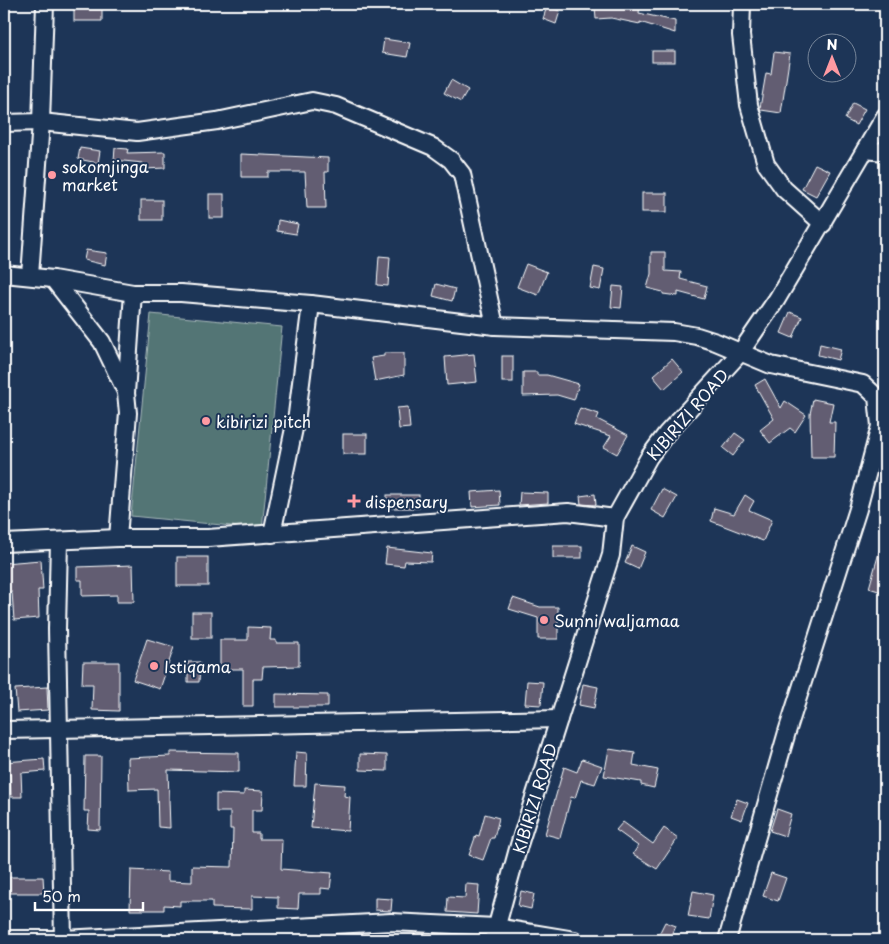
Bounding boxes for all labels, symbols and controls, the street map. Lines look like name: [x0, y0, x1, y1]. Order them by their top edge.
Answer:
north arrow: [806, 32, 856, 82]
text: N: [826, 34, 838, 55]
place label: sokomjinga market: [62, 154, 149, 196]
marker: sokomjinga market: [46, 169, 58, 181]
street label: KIBIRIZI ROAD: [640, 363, 734, 465]
place label: kibirizi pitch: [216, 409, 311, 433]
marker: kibirizi pitch: [200, 415, 212, 427]
place label: dispensary: [365, 489, 448, 513]
marker: dispensary: [347, 494, 361, 508]
place label: Sunni waljamaa: [554, 608, 680, 632]
marker: Sunni waljamaa: [538, 614, 550, 626]
place label: Istiqama: [164, 654, 231, 678]
marker: Istiqama: [148, 660, 160, 672]
street label: KIBIRIZI ROAD: [506, 740, 562, 856]
scale bar: [35, 879, 142, 911]
text: 50 m: [42, 884, 81, 907]

